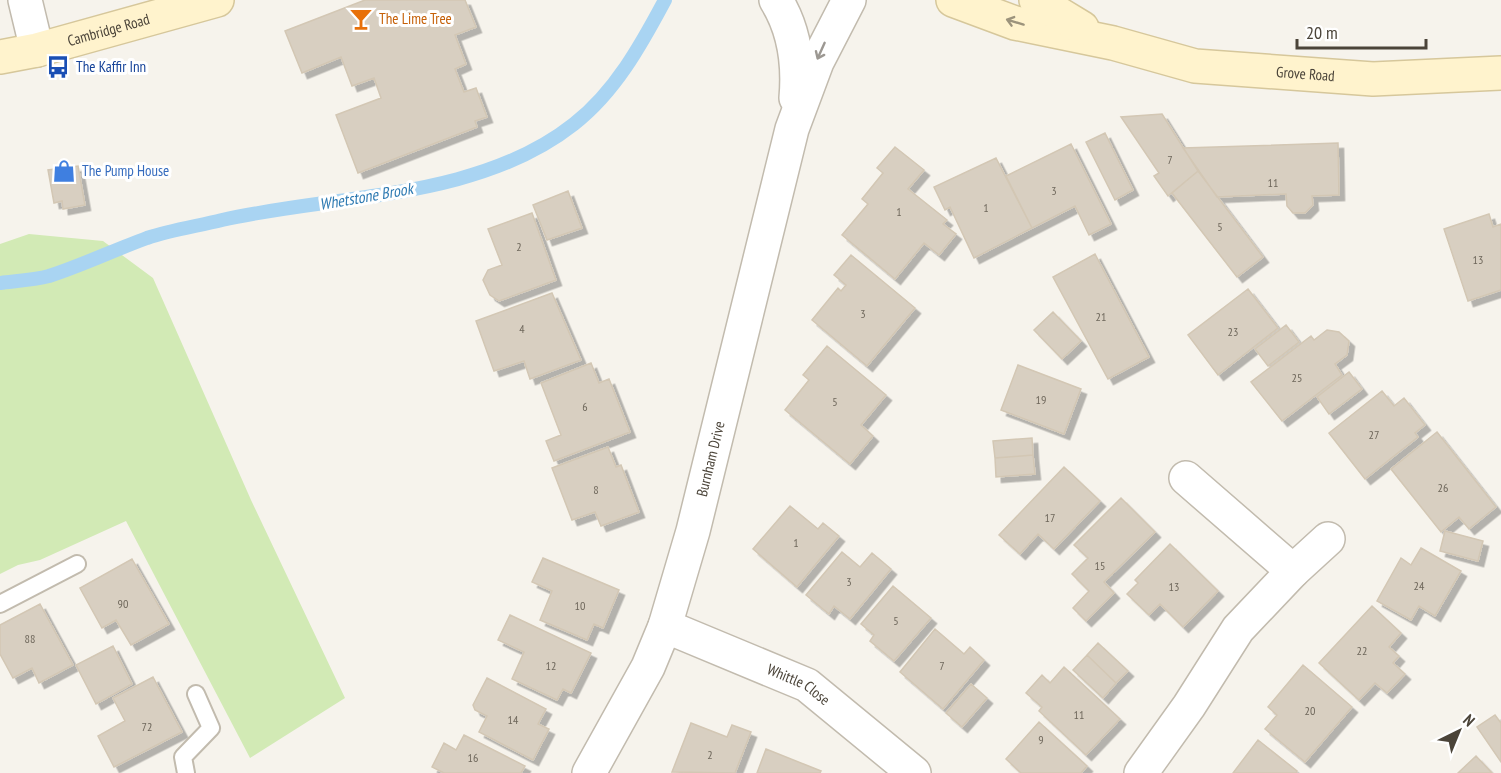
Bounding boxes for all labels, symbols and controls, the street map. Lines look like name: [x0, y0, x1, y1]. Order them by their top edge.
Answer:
bar icon: The Lime Tree: [348, 6, 374, 32]
street label: Cambridge Road: [65, 9, 152, 50]
place label: The Lime Tree: [379, 9, 452, 28]
scale bar: [1297, 12, 1426, 50]
one-way arrow: [1006, 15, 1025, 26]
text: 20 m: [1306, 21, 1338, 44]
one-way arrow: [815, 42, 827, 60]
bus stop icon: The Kaffir Inn: [45, 54, 71, 80]
place label: The Kaffir Inn: [76, 57, 146, 76]
street label: Grove Road: [1275, 62, 1335, 85]
house number: 7: [1167, 152, 1173, 167]
shop icon: The Pump House: [51, 158, 77, 184]
place label: The Pump House: [82, 161, 169, 180]
house number: 11: [1268, 175, 1278, 190]
water label: Whetstone Brook: [318, 178, 416, 214]
house number: 3: [1051, 183, 1057, 198]
house number: 1: [983, 200, 989, 215]
house number: 1: [896, 204, 902, 219]
house number: 5: [1217, 219, 1223, 234]
house number: 2: [516, 239, 522, 254]
house number: 13: [1473, 252, 1483, 267]
house number: 3: [860, 306, 866, 321]
house number: 21: [1096, 309, 1106, 324]
house number: 4: [519, 321, 525, 336]
house number: 23: [1228, 324, 1238, 339]
house number: 25: [1292, 370, 1302, 385]
house number: 19: [1036, 392, 1046, 407]
house number: 5: [832, 394, 838, 409]
house number: 6: [582, 399, 588, 414]
street label: Burnham Drive: [692, 419, 729, 499]
house number: 27: [1369, 427, 1379, 442]
house number: 26: [1438, 480, 1448, 495]
house number: 8: [593, 482, 599, 497]
house number: 17: [1045, 510, 1055, 525]
house number: 1: [793, 535, 799, 550]
house number: 15: [1095, 558, 1105, 573]
house number: 3: [846, 574, 852, 589]
house number: 24: [1414, 578, 1425, 593]
house number: 13: [1169, 579, 1179, 594]
house number: 90: [118, 596, 128, 611]
house number: 10: [575, 598, 585, 613]
house number: 5: [893, 613, 899, 628]
house number: 88: [25, 631, 35, 646]
house number: 22: [1357, 643, 1367, 658]
house number: 12: [546, 658, 556, 673]
house number: 7: [939, 658, 945, 673]
street label: Whittle Close: [764, 659, 834, 709]
north arrow: [1429, 701, 1489, 761]
house number: 20: [1305, 703, 1315, 718]
house number: 11: [1074, 707, 1084, 722]
text: N: [1459, 710, 1479, 730]
house number: 14: [508, 712, 519, 727]
house number: 72: [142, 719, 152, 734]
house number: 9: [1038, 732, 1044, 747]
house number: 2: [707, 747, 713, 762]
house number: 16: [468, 750, 478, 765]

